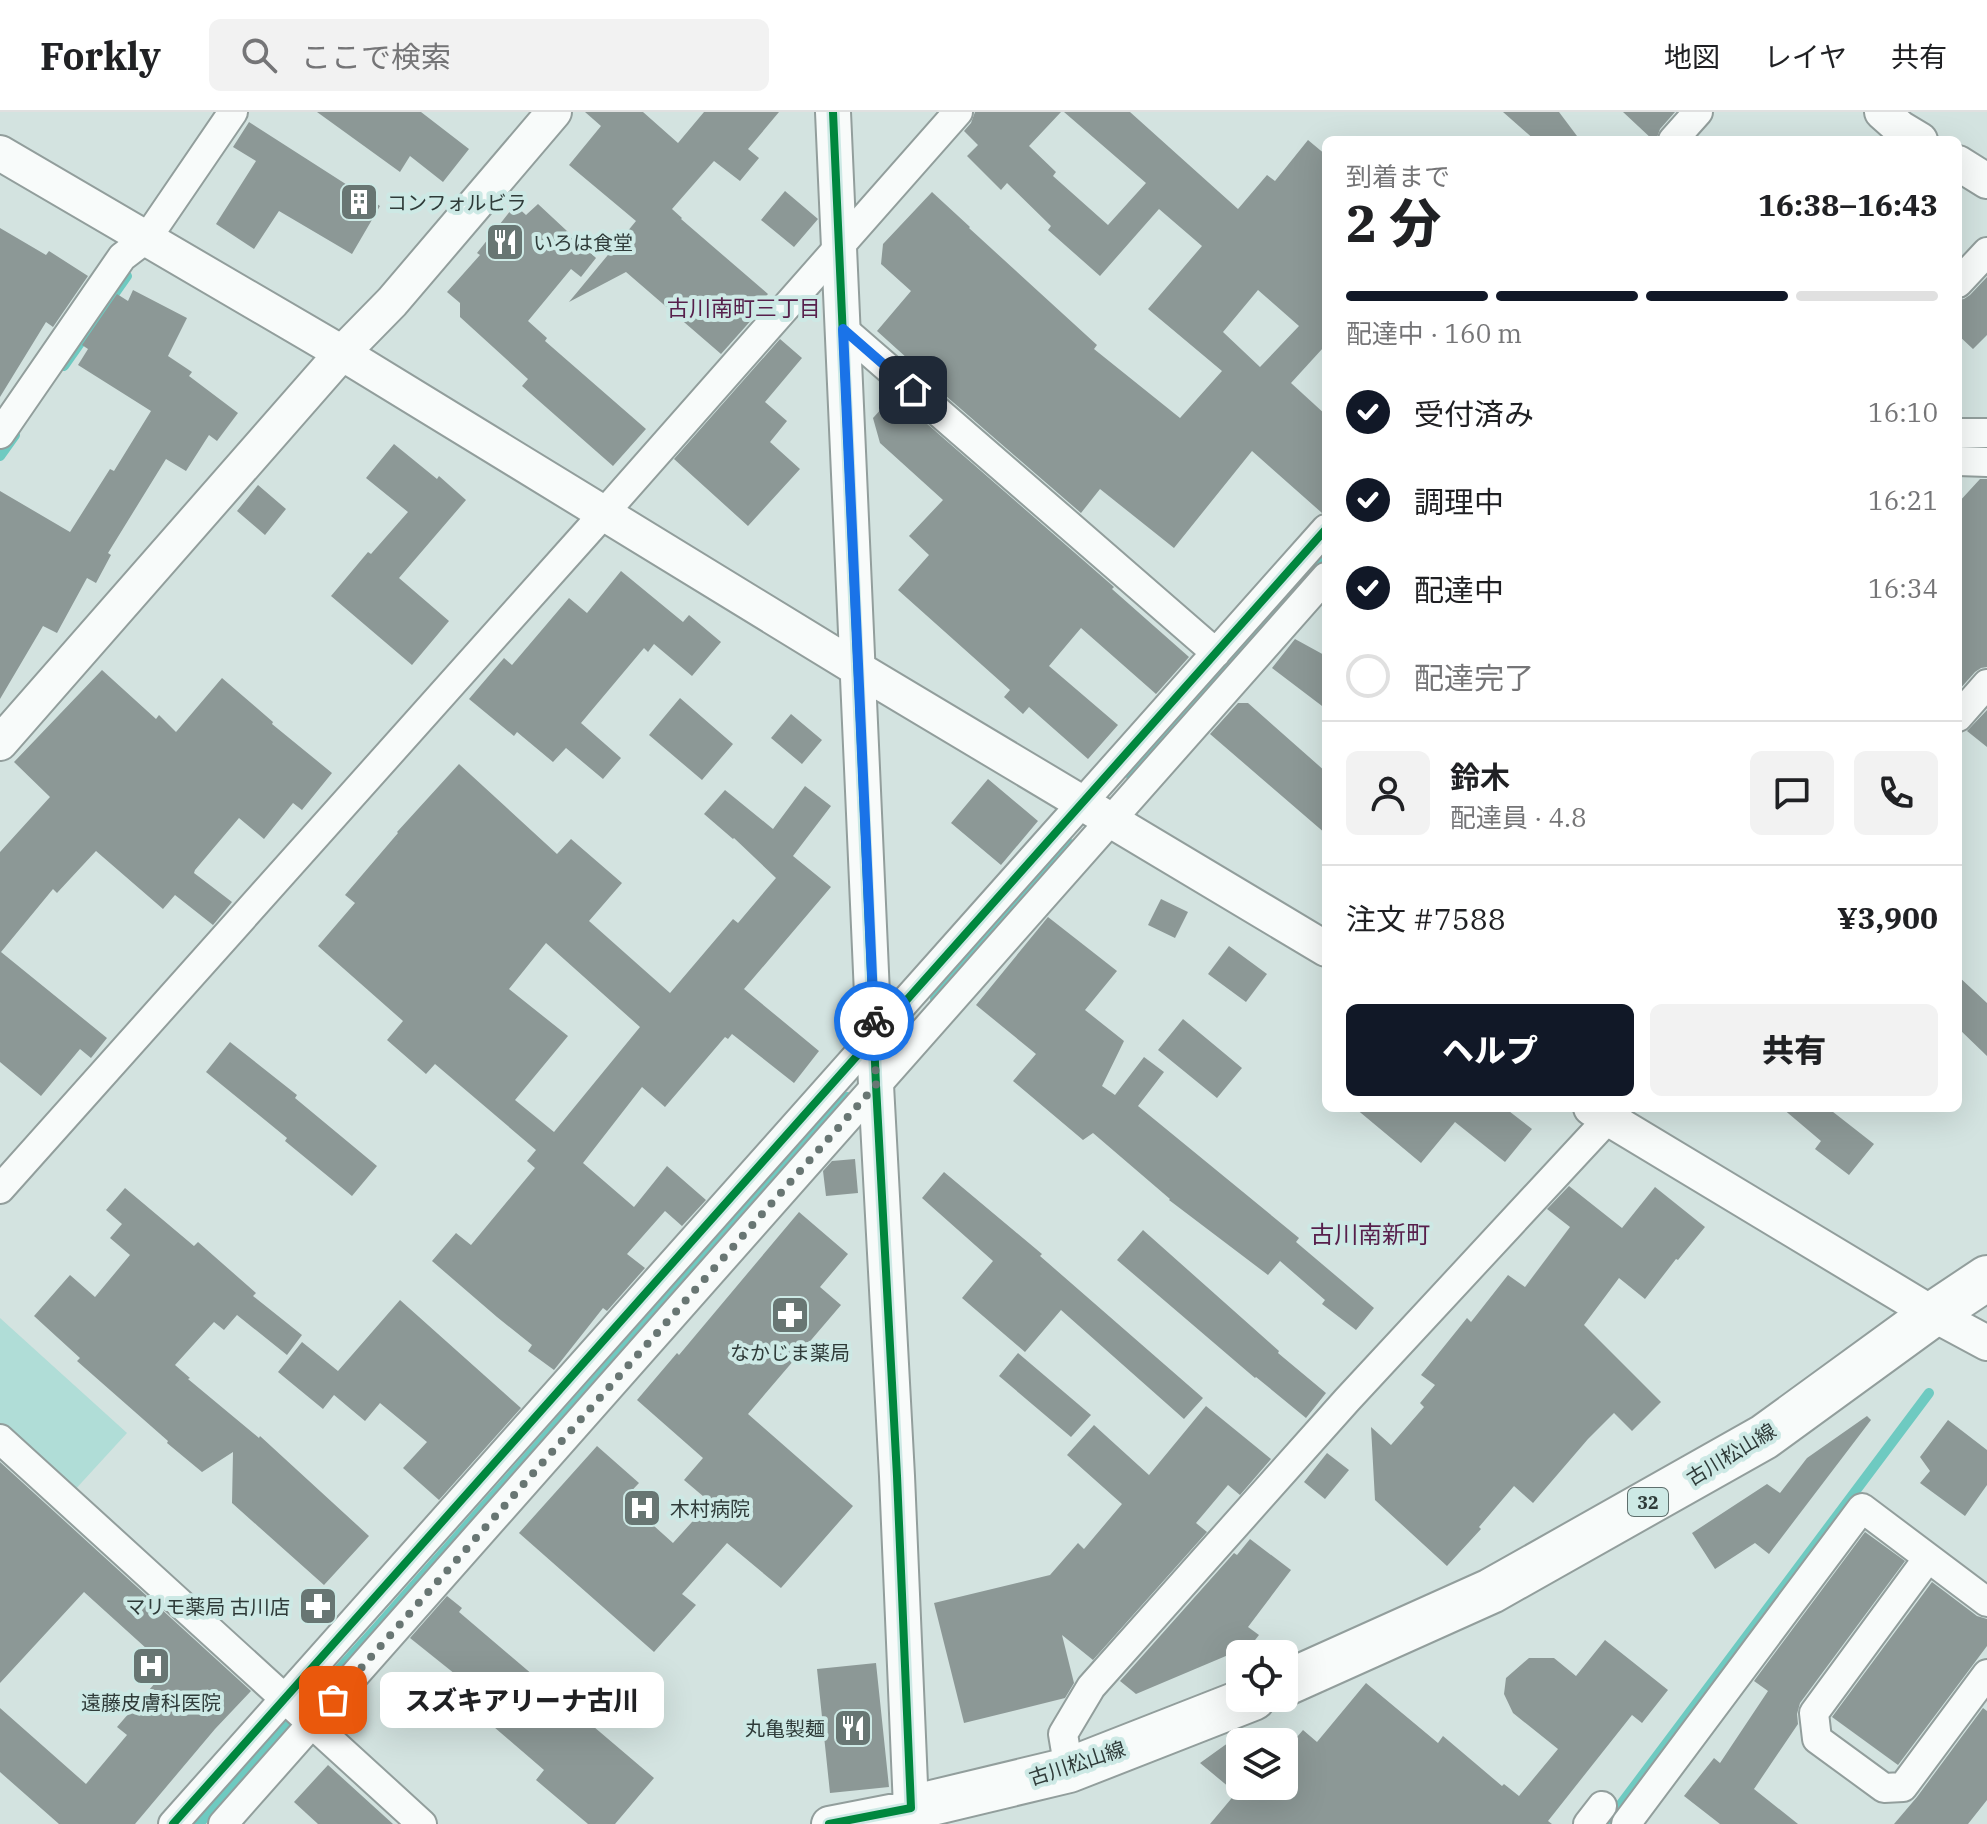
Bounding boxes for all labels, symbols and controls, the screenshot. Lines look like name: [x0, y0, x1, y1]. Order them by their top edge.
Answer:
search box: [209, 19, 769, 91]
text: Forkly: [40, 31, 161, 80]
icon: search: [237, 33, 281, 77]
text: ここで検索: [301, 37, 451, 76]
text: 地図: [1664, 38, 1720, 75]
text: レイヤ: [1764, 38, 1847, 75]
text: 共有: [1891, 38, 1947, 75]
text: 到着まで: [1346, 159, 1450, 193]
building icon: コンフォルビラ: [338, 181, 380, 223]
text: 16:38–16:43: [1758, 185, 1938, 224]
place label: コンフォルビラ: [387, 189, 526, 216]
text: 2 分: [1346, 189, 1441, 256]
restaurant icon: いろは食堂: [484, 221, 526, 263]
place label: いろは食堂: [533, 229, 633, 256]
district label: 古川南町三丁目: [667, 293, 821, 322]
text: 配達中 · 160 m: [1346, 316, 1522, 350]
pin: [879, 356, 947, 424]
icon: home: [891, 368, 935, 412]
icon: check: [1346, 390, 1390, 434]
text: 受付済み: [1414, 394, 1534, 433]
text: 16:10: [1868, 395, 1938, 429]
icon: check: [1346, 478, 1390, 522]
text: 調理中: [1414, 482, 1504, 521]
text: 16:21: [1868, 483, 1938, 517]
icon: check: [1346, 566, 1390, 610]
text: 配達中: [1414, 570, 1504, 609]
text: 16:34: [1868, 571, 1938, 605]
text: 配達完了: [1414, 658, 1534, 697]
button: person: [1346, 751, 1430, 835]
button: chat: [1750, 751, 1834, 835]
button: phone: [1854, 751, 1938, 835]
text: 鈴木: [1450, 757, 1510, 796]
text: 配達員 · 4.8: [1450, 800, 1587, 834]
text: ¥3,900: [1837, 898, 1938, 937]
text: 注文 #7588: [1346, 899, 1506, 938]
courier: [834, 981, 914, 1061]
icon: bike: [852, 999, 896, 1043]
button: ヘルプ: [1346, 1004, 1634, 1096]
button: 共有: [1650, 1004, 1938, 1096]
district label: 古川南新町: [1310, 1218, 1430, 1250]
pharmacy icon: なかじま薬局: [769, 1294, 811, 1336]
place label: なかじま薬局: [730, 1339, 850, 1366]
street label: 古川松山線: [1681, 1417, 1781, 1491]
hospital icon: 木村病院: [621, 1487, 663, 1529]
road number: 32: [1628, 1488, 1668, 1516]
place label: 木村病院: [670, 1495, 750, 1522]
pharmacy icon: マリモ薬局 古川店: [297, 1585, 339, 1627]
place label: マリモ薬局 古川店: [125, 1593, 290, 1620]
map controls: [1226, 1640, 1298, 1800]
button: locate: [1226, 1640, 1298, 1712]
hospital icon: 遠藤皮膚科医院: [130, 1645, 172, 1687]
pin: [299, 1666, 367, 1734]
callout: スズキアリーナ古川: [381, 1672, 665, 1728]
icon: bag: [311, 1678, 355, 1722]
text: スズキアリーナ古川: [405, 1683, 639, 1717]
place label: 遠藤皮膚科医院: [81, 1689, 221, 1716]
restaurant icon: 丸亀製麺: [832, 1707, 874, 1749]
place label: 丸亀製麺: [745, 1715, 825, 1742]
button: layers: [1226, 1728, 1298, 1800]
street label: 古川松山線: [1025, 1735, 1129, 1791]

